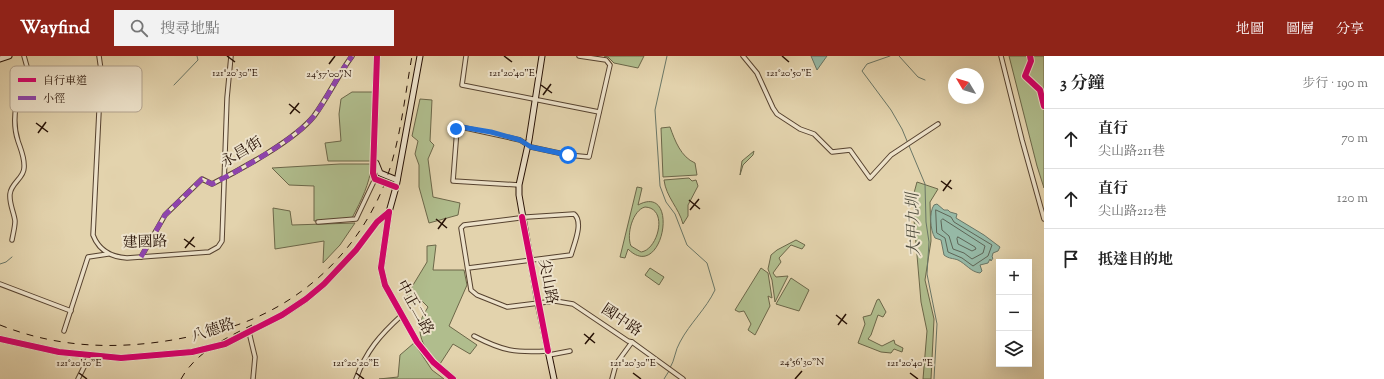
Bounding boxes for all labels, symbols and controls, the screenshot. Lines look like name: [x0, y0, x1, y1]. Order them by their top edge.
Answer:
search box: [114, 10, 394, 46]
text: Wayfind: [20, 15, 90, 42]
icon: search: [128, 17, 150, 39]
text: 搜尋地點: [160, 19, 220, 40]
text: 地圖: [1236, 20, 1264, 40]
text: 圖層: [1286, 20, 1314, 40]
text: 分享: [1336, 20, 1364, 40]
legend: [10, 66, 142, 112]
text: 121°20'30"E: [212, 66, 258, 81]
text: 121°20'40"E: [489, 66, 535, 81]
text: 121°20'50"E: [766, 66, 812, 81]
text: 24°57'00"N: [306, 67, 352, 82]
north arrow: [948, 68, 984, 104]
text: 3 分鐘: [1060, 72, 1105, 96]
text: 自行車道: [43, 73, 87, 89]
text: 步行 · 190 m: [1302, 75, 1368, 93]
text: 小徑: [43, 91, 65, 107]
text: 直行: [1098, 119, 1128, 140]
route end: [447, 120, 465, 138]
icon: ahead: [1060, 128, 1082, 150]
text: 70 m: [1341, 130, 1368, 148]
street label: 永昌街: [217, 132, 267, 174]
text: 尖山路211巷: [1098, 143, 1165, 161]
route start: [559, 146, 577, 164]
text: 直行: [1098, 179, 1128, 200]
icon: ahead: [1060, 188, 1082, 210]
water label: 大甲九圳: [902, 190, 928, 257]
text: 120 m: [1337, 190, 1368, 208]
text: 尖山路212巷: [1098, 203, 1167, 221]
street label: 建國路: [122, 232, 168, 254]
icon: arrive: [1060, 248, 1082, 270]
text: 抵達目的地: [1098, 250, 1173, 271]
street label: 尖山路: [532, 258, 562, 306]
map controls: [996, 259, 1032, 367]
button: +: [996, 259, 1032, 295]
street label: 中正二路: [390, 277, 438, 339]
button: −: [996, 295, 1032, 331]
street label: 國中路: [596, 300, 646, 342]
street label: 八德路: [188, 314, 238, 348]
button: layers: [996, 331, 1032, 367]
text: 24°56'30"N: [780, 355, 824, 370]
text: 121°20'10"E: [57, 356, 101, 371]
text: 121°20'20"E: [333, 356, 379, 371]
text: 121°20'30"E: [610, 356, 656, 371]
text: 121°20'40"E: [887, 356, 933, 371]

